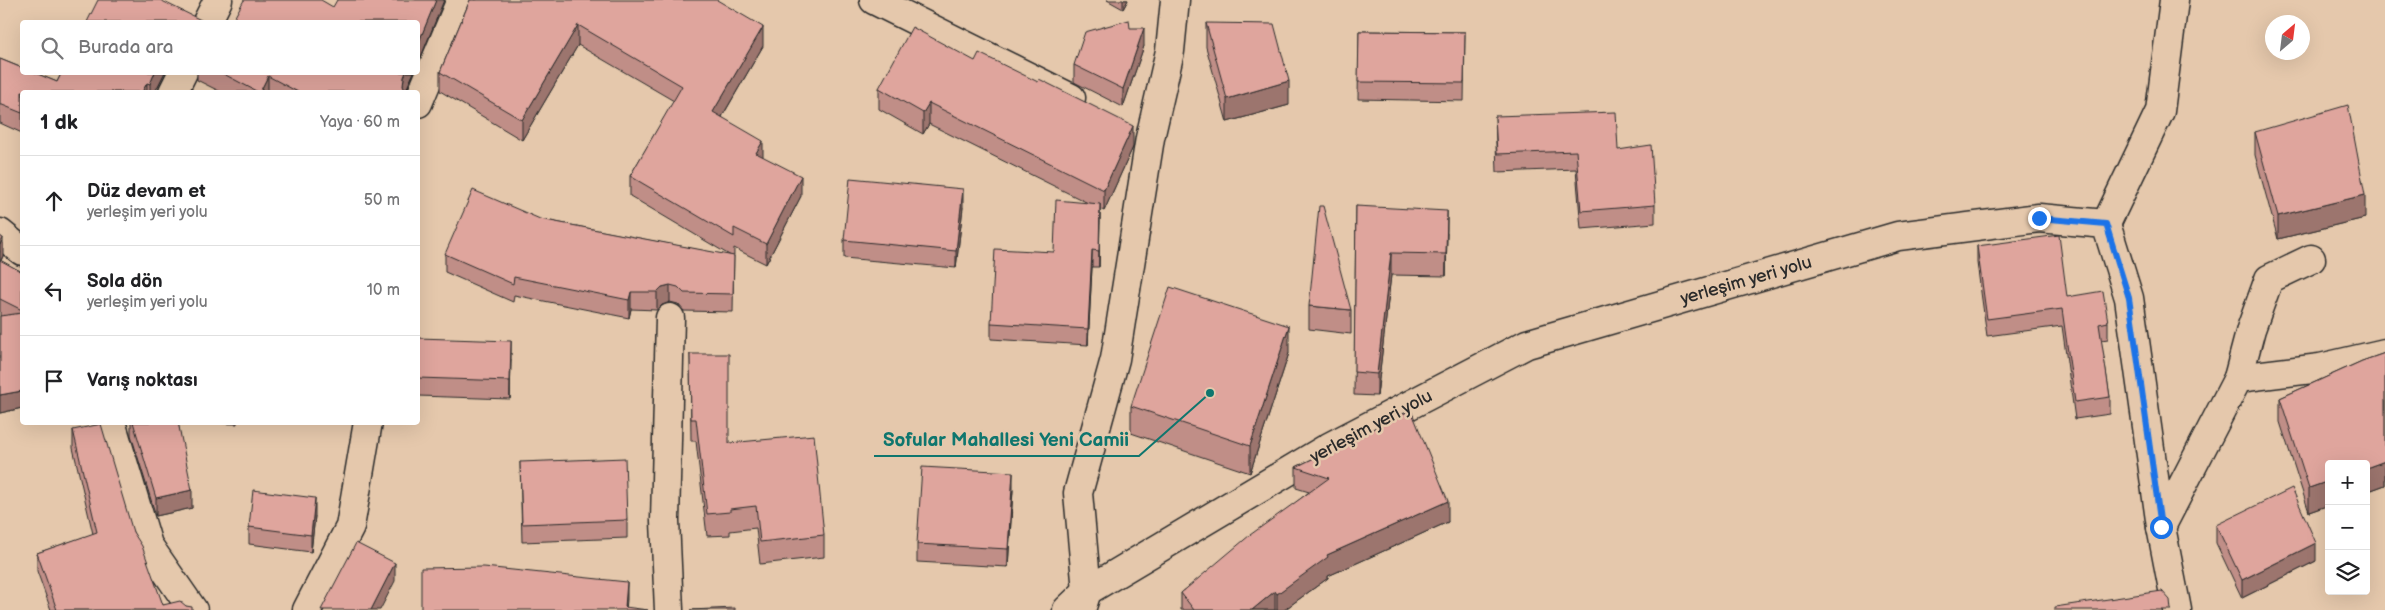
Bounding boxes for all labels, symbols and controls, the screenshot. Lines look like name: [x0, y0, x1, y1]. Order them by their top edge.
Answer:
north arrow: [2265, 15, 2310, 60]
search box: [20, 20, 420, 75]
icon: search: [38, 34, 66, 62]
text: Burada ara: [78, 36, 174, 59]
text: 1 dk: [40, 110, 78, 135]
text: Yaya · 60 m: [320, 113, 400, 132]
text: Düz devam et: [87, 180, 206, 203]
icon: ahead: [40, 187, 68, 215]
text: 50 m: [364, 191, 400, 210]
text: yerleşim yeri yolu: [87, 203, 208, 222]
route end: [2028, 207, 2051, 230]
street label: yerleşim yeri yolu: [1677, 252, 1814, 310]
text: Sola dön: [87, 270, 163, 293]
icon: left: [40, 277, 68, 305]
text: 10 m: [367, 281, 400, 300]
text: yerleşim yeri yolu: [87, 293, 208, 312]
icon: arrive: [40, 367, 68, 395]
text: Varış noktası: [87, 369, 198, 392]
street label: yerleşim yeri yolu: [1306, 385, 1436, 468]
callout: Sofular Mahallesi Yeni Camii: [874, 422, 1139, 456]
text: Sofular Mahallesi Yeni Camii: [883, 429, 1129, 452]
map controls: [2325, 460, 2370, 595]
button: +: [2325, 460, 2370, 505]
button: −: [2325, 505, 2370, 550]
route start: [2150, 516, 2173, 539]
button: layers: [2325, 550, 2370, 595]

